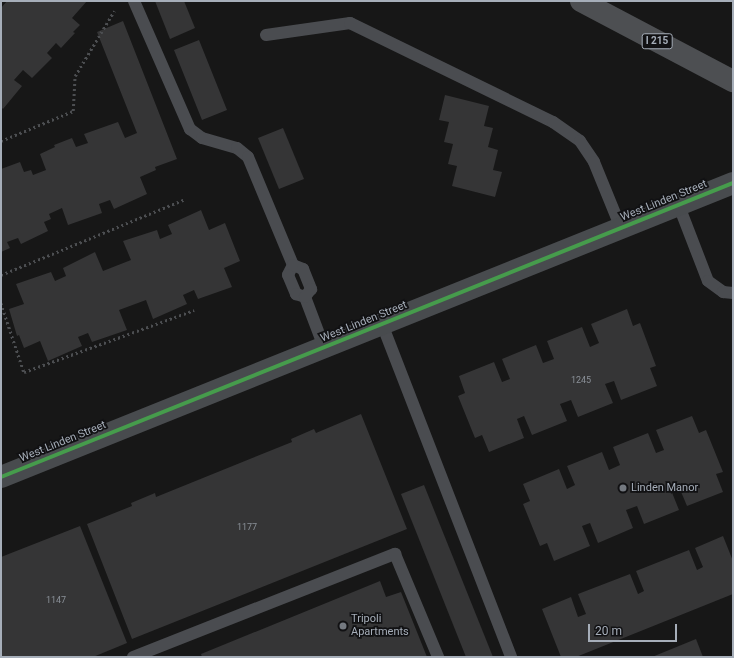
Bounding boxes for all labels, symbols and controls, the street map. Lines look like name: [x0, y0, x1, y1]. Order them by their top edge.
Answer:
road number: I 215: [641, 33, 673, 49]
street label: West Linden Street: [619, 178, 709, 224]
street label: West Linden Street: [319, 299, 409, 345]
house number: 1245: [571, 375, 591, 385]
street label: West Linden Street: [18, 419, 108, 465]
place label: Linden Manor: [631, 481, 698, 495]
marker: Linden Manor: [618, 483, 628, 493]
house number: 1177: [237, 522, 257, 532]
house number: 1147: [46, 595, 66, 605]
place label: Tripoli Apartments: [351, 613, 409, 639]
scale bar: [590, 616, 679, 642]
marker: Tripoli Apartments: [338, 621, 348, 631]
text: 20 m: [595, 624, 622, 638]

